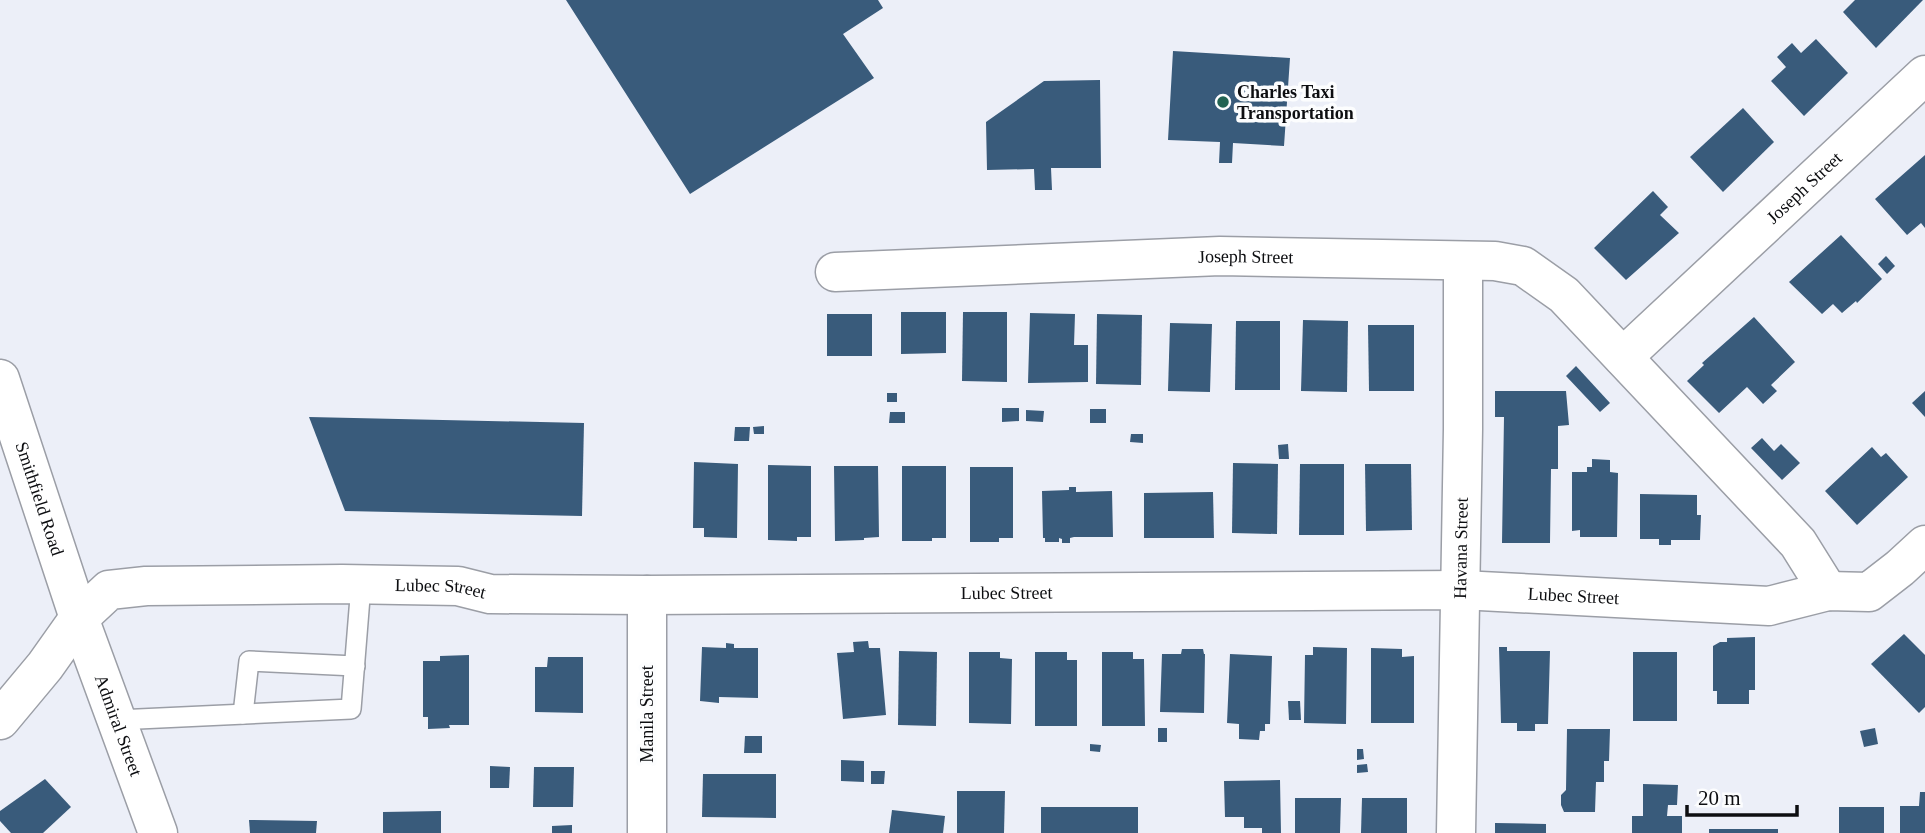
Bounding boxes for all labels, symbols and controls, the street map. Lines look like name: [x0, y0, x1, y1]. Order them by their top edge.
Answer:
place label: Charles Taxi Transportation: [1237, 82, 1354, 123]
marker: Charles Taxi Transportation: [1215, 94, 1231, 110]
street label: Joseph Street: [1763, 148, 1846, 228]
street label: Joseph Street: [1197, 246, 1294, 267]
street label: Smithfield Road: [11, 439, 68, 558]
street label: Havana Street: [1450, 497, 1472, 599]
street label: Lubec Street: [395, 575, 488, 603]
street label: Lubec Street: [961, 583, 1052, 603]
street label: Lubec Street: [1527, 583, 1620, 608]
street label: Manila Street: [637, 665, 657, 763]
street label: Admiral Street: [91, 672, 146, 779]
scale bar: [1687, 774, 1797, 818]
text: 20 m: [1698, 786, 1741, 810]

